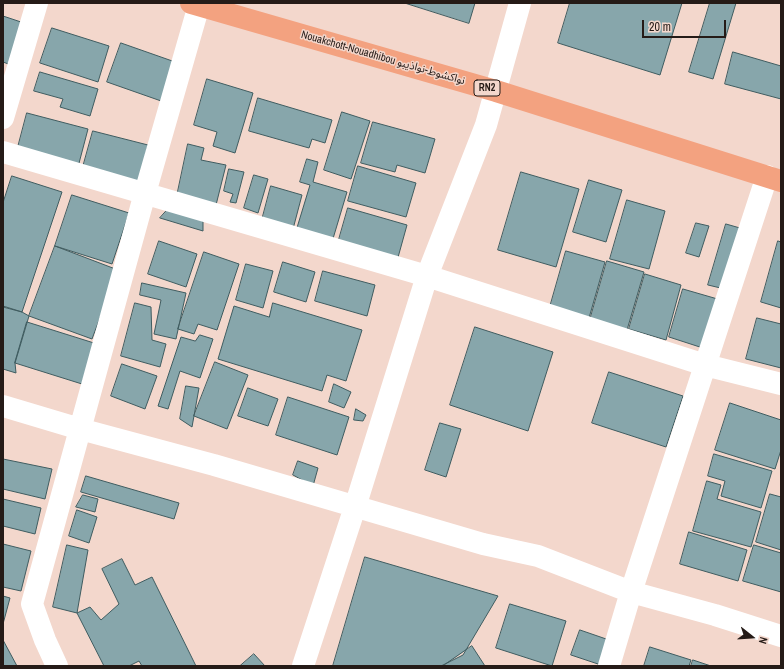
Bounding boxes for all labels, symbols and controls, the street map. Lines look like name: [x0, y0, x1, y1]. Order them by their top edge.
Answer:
scale bar: [644, 12, 728, 38]
text: 20 m: [649, 19, 671, 35]
street label: Nouakchott-Nouadhibou نواكشوط-نواذيبو: [299, 28, 467, 88]
road number: RN2: [474, 80, 500, 96]
north arrow: [732, 617, 772, 657]
text: N: [756, 635, 771, 646]

